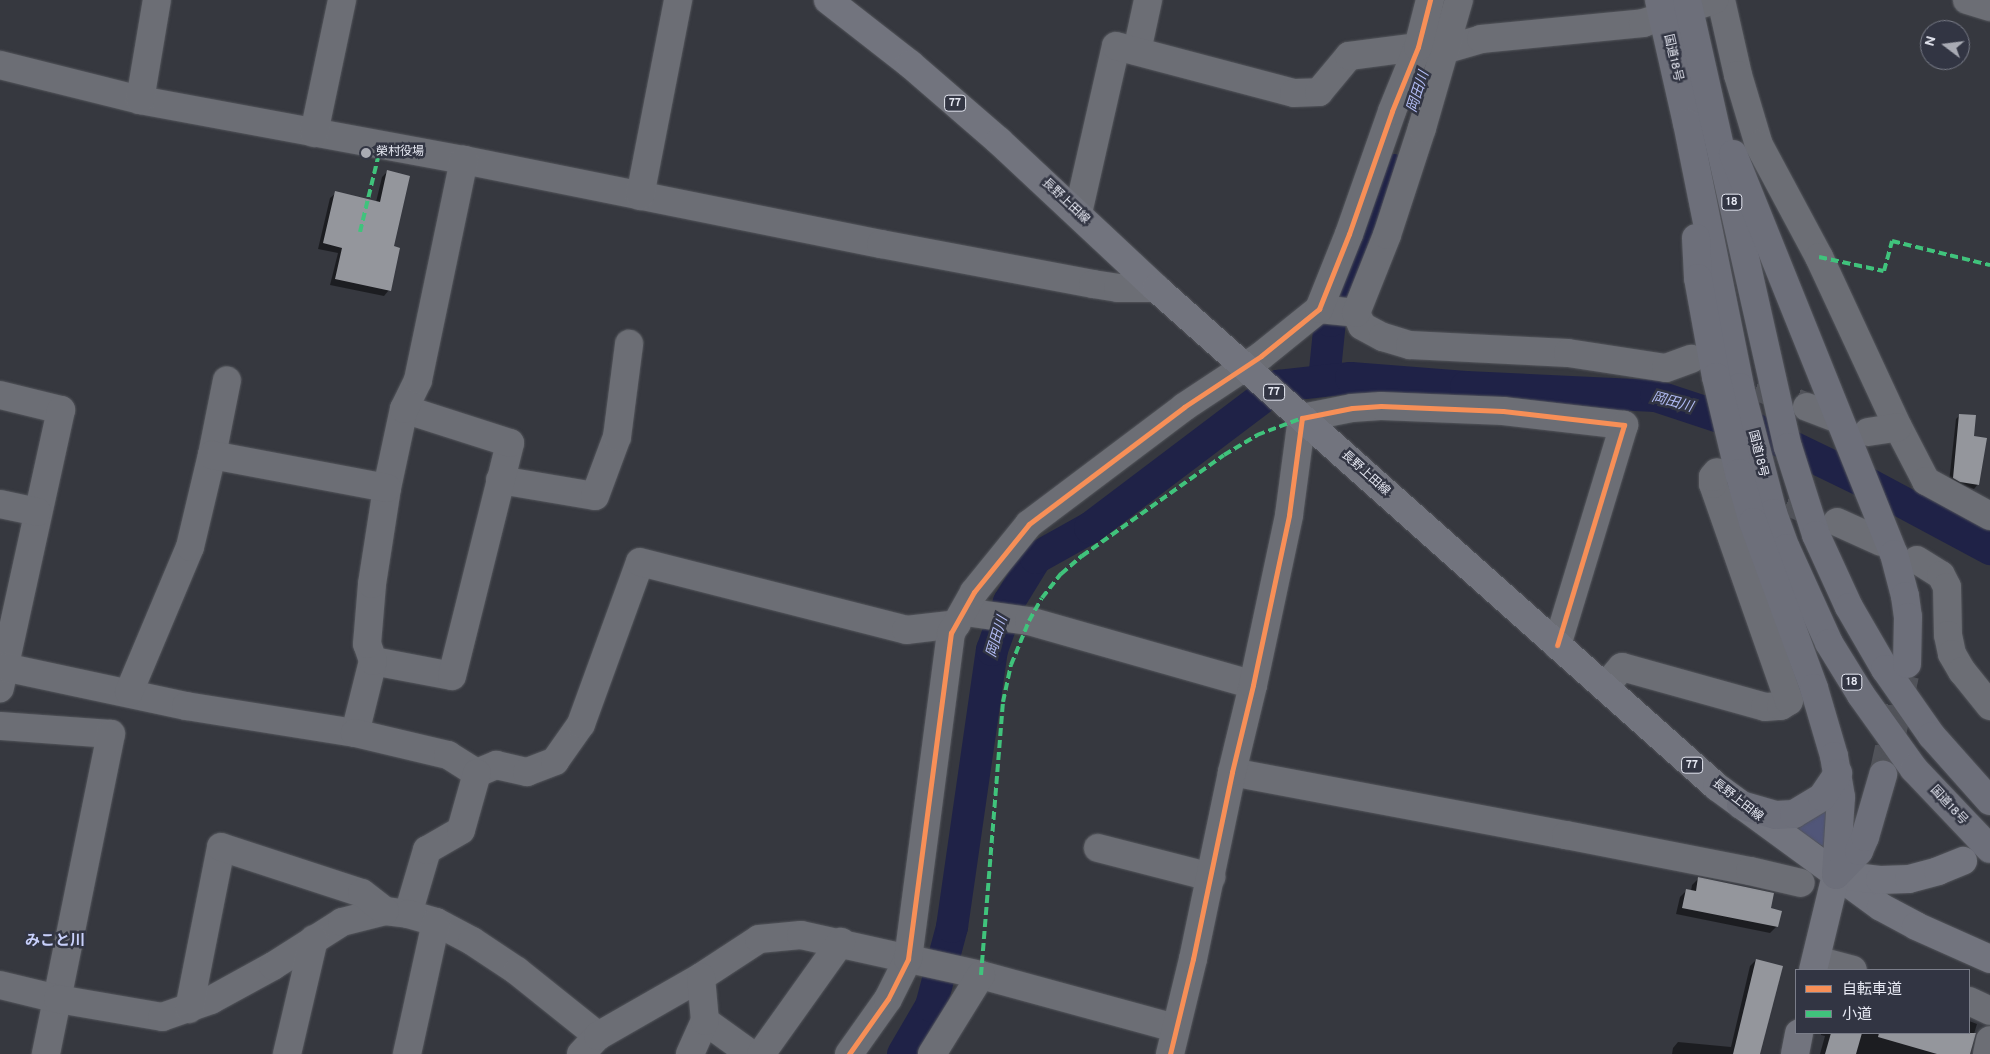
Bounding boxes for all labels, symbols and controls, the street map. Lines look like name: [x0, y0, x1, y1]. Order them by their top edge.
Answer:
north arrow: [1920, 20, 1970, 70]
street label: 国道18号: [1660, 33, 1684, 83]
text: N: [1921, 34, 1941, 48]
water label: 岡田川: [1405, 69, 1433, 115]
road number: 77: [944, 95, 966, 112]
place label: 榮村役場: [376, 146, 424, 160]
marker: 榮村役場: [360, 147, 372, 159]
street label: 長野上田線: [1038, 176, 1092, 228]
road number: 18: [1721, 193, 1743, 210]
road number: 77: [1263, 384, 1285, 401]
water label: 岡田川: [1650, 389, 1694, 417]
street label: 国道18号: [1744, 429, 1770, 479]
street label: 長野上田線: [1338, 449, 1392, 499]
water label: 岡田川: [984, 614, 1012, 660]
road number: 18: [1841, 674, 1863, 690]
road number: 77: [1681, 756, 1703, 774]
street label: 長野上田線: [1709, 777, 1765, 825]
street label: 国道18号: [1926, 784, 1970, 828]
district label: みこと川: [25, 933, 85, 951]
legend: [1795, 969, 1970, 1034]
text: 自転車道: [1842, 981, 1902, 1000]
text: 小道: [1842, 1006, 1872, 1025]

